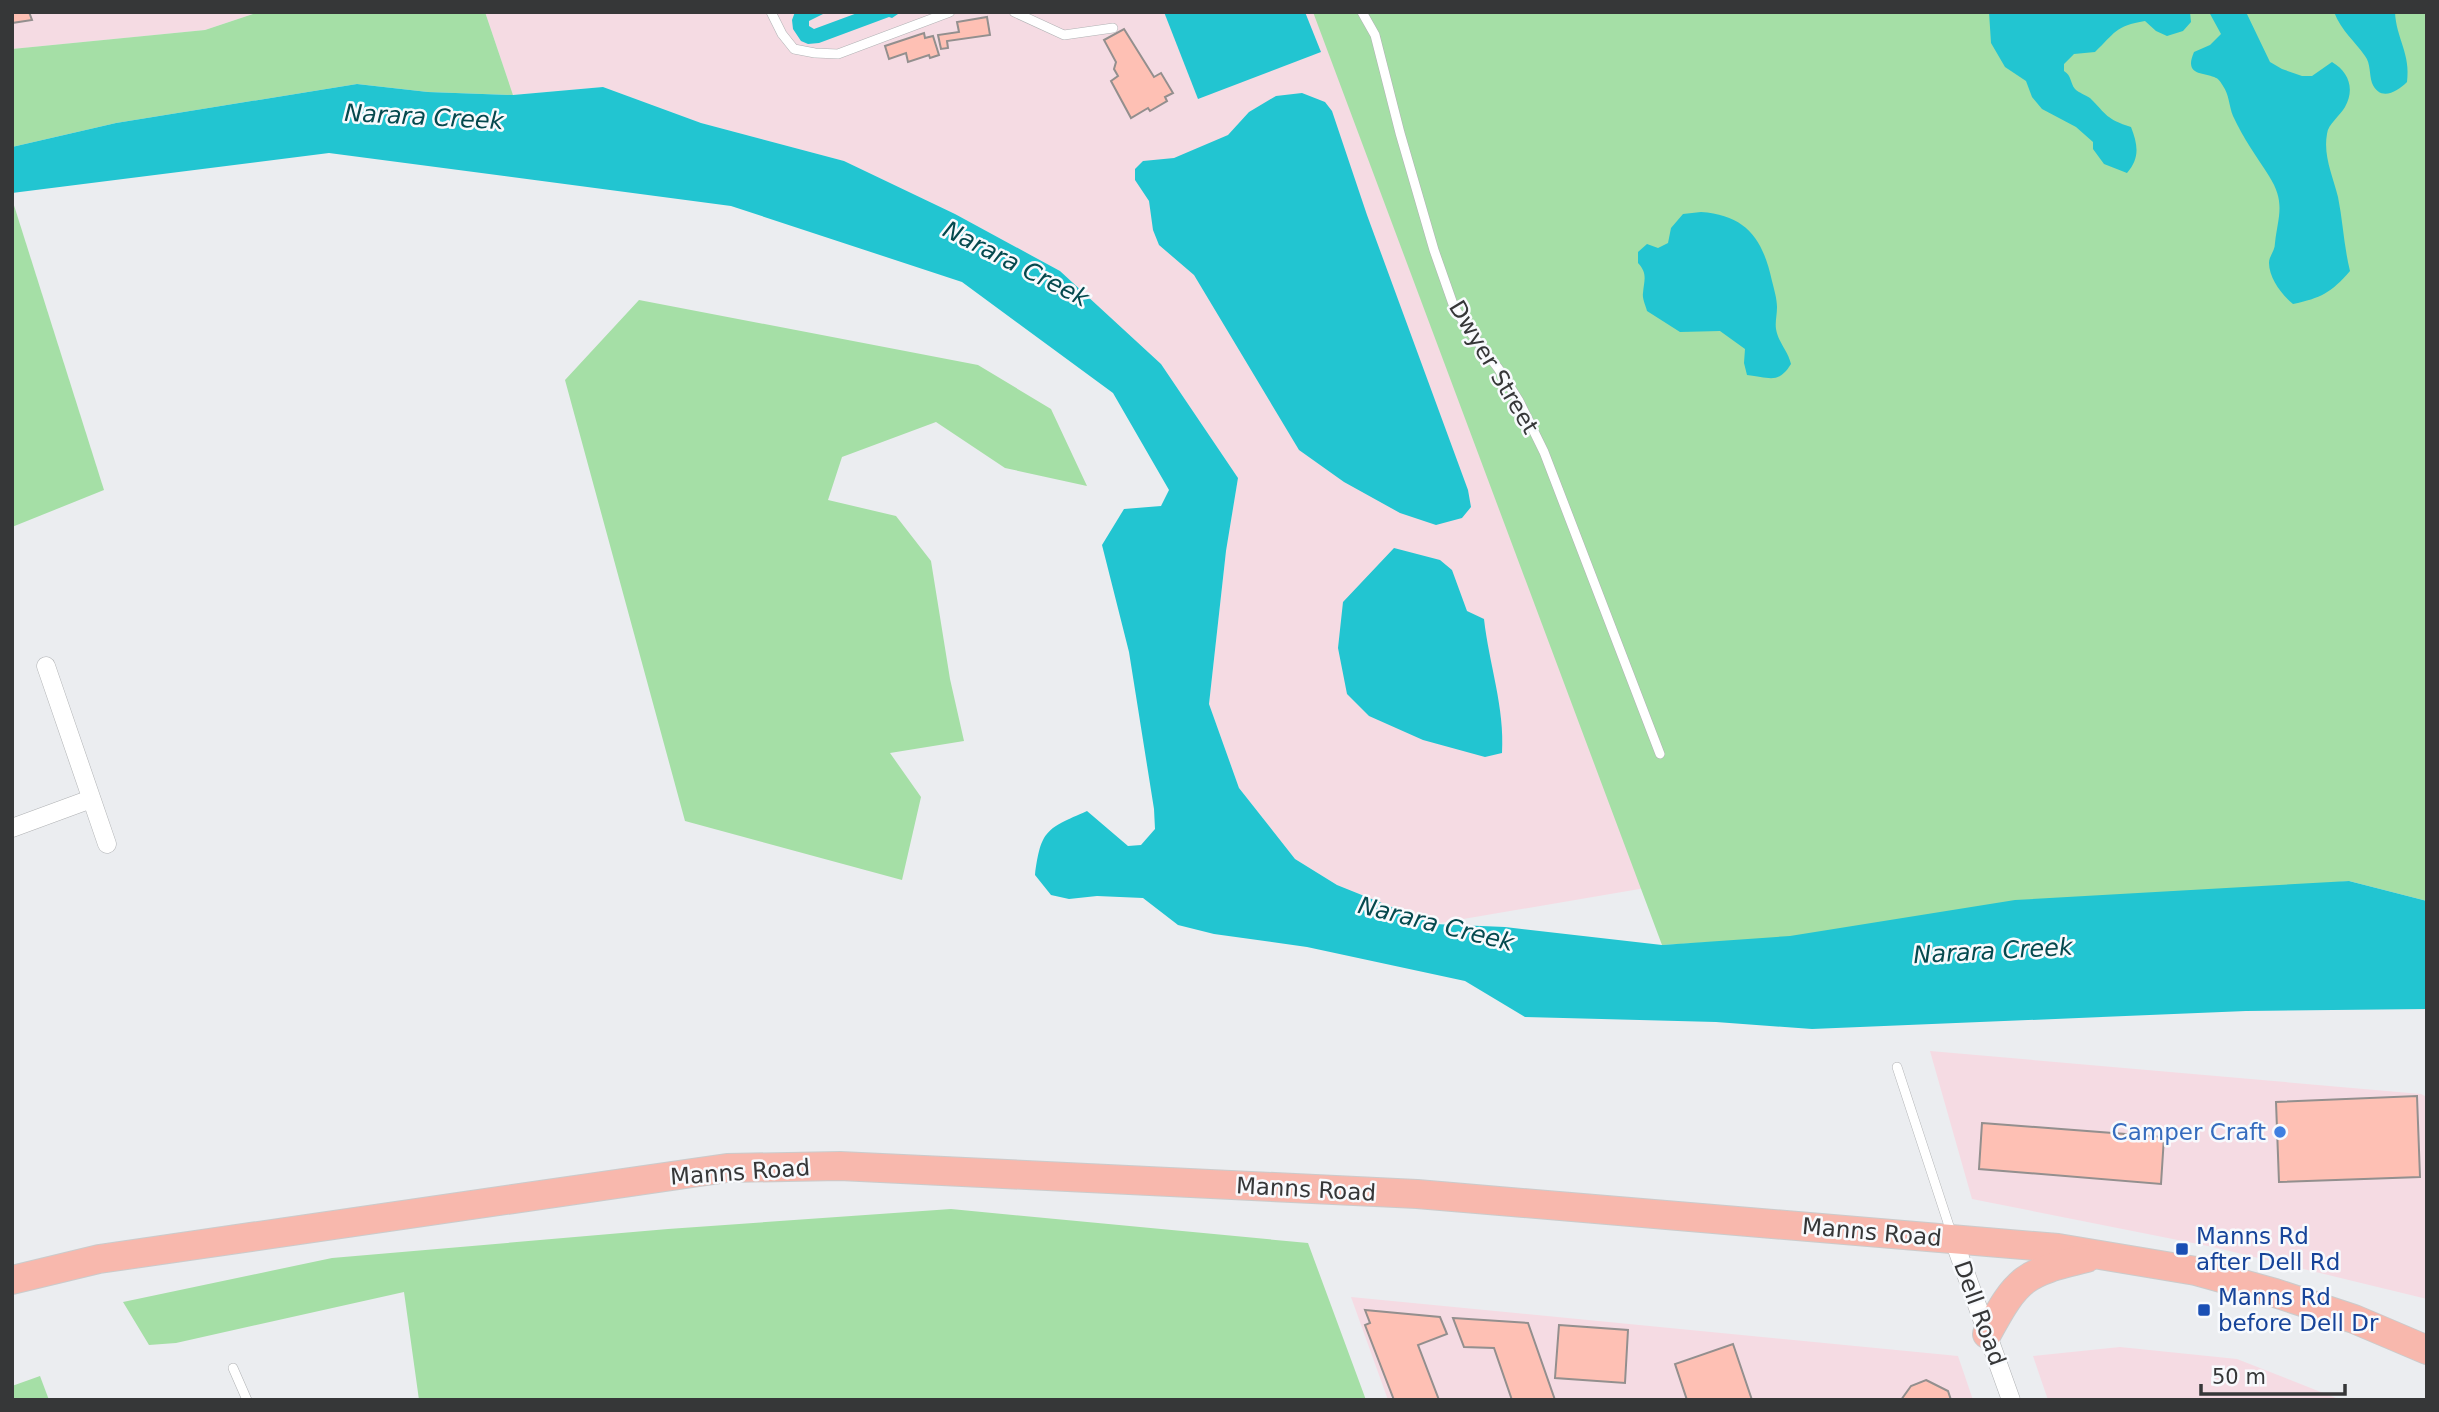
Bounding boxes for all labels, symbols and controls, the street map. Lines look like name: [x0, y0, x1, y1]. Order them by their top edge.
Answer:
water label: Narara Creek: [344, 99, 505, 135]
water label: Narara Creek: [939, 215, 1094, 313]
street label: Dwyer Street: [1444, 296, 1544, 438]
water label: Narara Creek: [1355, 891, 1518, 957]
water label: Narara Creek: [1913, 933, 2074, 969]
place label: Camper Craft: [2112, 1119, 2266, 1145]
marker: Camper Craft: [2272, 1124, 2288, 1140]
street label: Manns Road: [669, 1154, 811, 1190]
street label: Manns Road: [1235, 1172, 1377, 1206]
street label: Manns Road: [1801, 1213, 1943, 1251]
place label: Manns Rd after Dell Rd: [2196, 1223, 2340, 1275]
marker: Manns Rd after Dell Rd: [2174, 1241, 2190, 1257]
street label: Dell Road: [1949, 1257, 2011, 1369]
place label: Manns Rd before Dell Dr: [2218, 1284, 2379, 1336]
marker: Manns Rd before Dell Dr: [2196, 1302, 2212, 1318]
scale bar: [2201, 1352, 2344, 1396]
text: 50 m: [2212, 1365, 2266, 1389]

